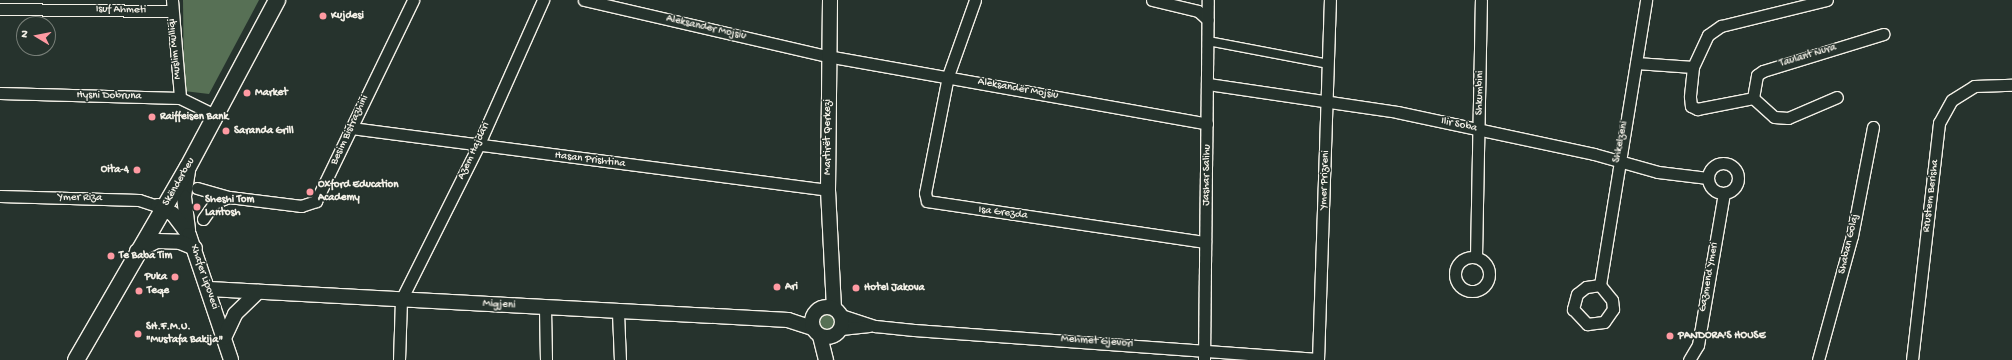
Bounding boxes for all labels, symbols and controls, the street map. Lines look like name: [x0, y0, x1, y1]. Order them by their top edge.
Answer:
street label: Isuf Ahmeti: [96, 3, 146, 17]
place label: Kujdesi: [331, 9, 364, 23]
marker: Kujdesi: [318, 11, 328, 21]
street label: Aleksander Mojsiu: [665, 12, 747, 44]
north arrow: [16, 16, 56, 56]
street label: Muslim Mulliqi: [165, 18, 185, 80]
text: N: [19, 30, 32, 39]
street label: Taulant Nura: [1778, 41, 1838, 71]
street label: Shkumbini: [1473, 71, 1487, 115]
street label: Aleksandër Mojsiu: [977, 75, 1059, 103]
place label: Market: [255, 86, 288, 100]
marker: Market: [242, 88, 252, 98]
street label: Hysni Dobruna: [76, 89, 142, 103]
street label: Besim Bistrazhini: [328, 93, 372, 167]
street label: Martirët Qerkezi: [821, 99, 835, 175]
place label: Raiffeisen Bank: [160, 110, 228, 124]
marker: Raiffeisen Bank: [147, 112, 157, 122]
street label: Ilir Soba: [1440, 115, 1478, 135]
street label: Azem Hajdari: [455, 120, 493, 182]
street label: Shkelzeni: [1610, 120, 1632, 164]
place label: Saranda Grill: [234, 124, 294, 138]
marker: Saranda Grill: [221, 126, 231, 136]
street label: Jashar Salihu: [1200, 144, 1214, 206]
street label: Hasan Prishtina: [554, 149, 626, 171]
street label: Ymer Prizreni: [1317, 150, 1333, 210]
street label: Skënderbeu: [160, 156, 198, 208]
street label: Rrustem Berisha: [1920, 159, 1942, 233]
place label: Oita-4: [101, 163, 129, 177]
marker: Oita-4: [132, 165, 142, 175]
place label: Oxford Education Academy: [318, 179, 399, 205]
marker: Oxford Education Academy: [305, 187, 315, 197]
street label: Ymer Riza: [58, 191, 102, 205]
place label: Sheshi Tom Lantosh: [205, 194, 254, 220]
marker: Sheshi Tom Lantosh: [192, 202, 202, 212]
street label: Isa Grezda: [978, 203, 1028, 223]
street label: Shaban Golaj: [1836, 213, 1862, 275]
street label: Gazmend Ymeri: [1696, 241, 1722, 313]
street label: Xhafer Lipoveci: [187, 243, 221, 311]
place label: Te Baba Tim: [119, 249, 172, 263]
marker: Te Baba Tim: [106, 251, 116, 261]
place label: Puka: [145, 270, 167, 284]
marker: Puka: [170, 272, 180, 282]
place label: Ari: [785, 280, 798, 294]
place label: Hotel Jakova: [864, 281, 925, 295]
marker: Ari: [772, 282, 782, 292]
marker: Hotel Jakova: [851, 283, 861, 293]
place label: Teqe: [147, 284, 169, 298]
marker: Teqe: [134, 286, 144, 296]
street label: Migjeni: [482, 298, 516, 312]
place label: SH.F.M.U. "Mustafa Bakija": [146, 321, 223, 347]
marker: SH.F.M.U. "Mustafa Bakija": [133, 329, 143, 339]
place label: PANDORA'S HOUSE: [1678, 329, 1765, 343]
marker: PANDORA'S HOUSE: [1665, 331, 1675, 341]
street label: Mehmet Gjevori: [1060, 333, 1134, 351]

